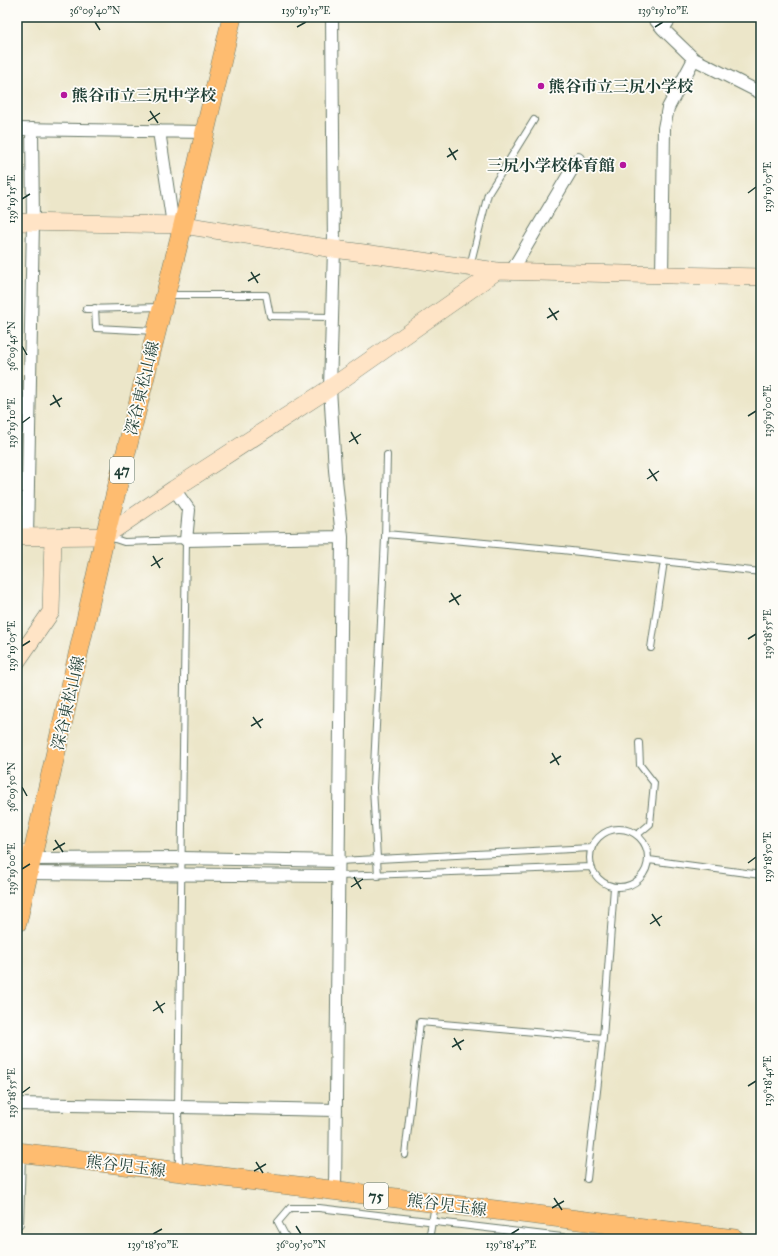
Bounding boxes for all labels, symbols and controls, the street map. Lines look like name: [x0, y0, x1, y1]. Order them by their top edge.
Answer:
text: 36°09'40"N: [70, 5, 121, 17]
text: 139°19'15"E: [281, 5, 331, 17]
text: 139°19'10"E: [638, 5, 688, 17]
place label: 熊谷市立三尻小学校: [549, 77, 694, 96]
marker: 熊谷市立三尻小学校: [536, 81, 546, 91]
place label: 熊谷市立三尻中学校: [72, 86, 217, 105]
marker: 熊谷市立三尻中学校: [59, 90, 69, 100]
place label: 三尻小学校体育館: [487, 156, 615, 175]
marker: 三尻小学校体育館: [618, 160, 628, 170]
text: 139°19'05"E: [762, 162, 774, 212]
text: 139°19'15"E: [6, 174, 18, 224]
text: 36°09'45"N: [6, 321, 18, 371]
street label: 深谷東松山線: [121, 339, 163, 437]
text: 139°19'00"E: [762, 385, 774, 437]
text: 139°19'10"E: [6, 398, 18, 448]
road number: 47: [110, 457, 134, 483]
text: 139°18'55"E: [762, 609, 774, 659]
text: 139°19'05"E: [6, 621, 18, 671]
street label: 深谷東松山線: [48, 654, 88, 752]
text: 36°09'50"N: [6, 761, 18, 812]
text: 139°18'50"E: [762, 832, 774, 883]
text: 139°19'00"E: [6, 843, 18, 895]
text: 139°18'45"E: [762, 1056, 774, 1106]
text: 139°18'55"E: [6, 1068, 18, 1118]
street label: 熊谷児玉線: [85, 1152, 167, 1180]
road number: 75: [364, 1183, 388, 1209]
street label: 熊谷児玉線: [406, 1191, 488, 1219]
text: 139°18'50"E: [128, 1239, 179, 1251]
text: 36°09'50"N: [276, 1239, 327, 1251]
text: 139°18'45"E: [486, 1239, 536, 1251]

